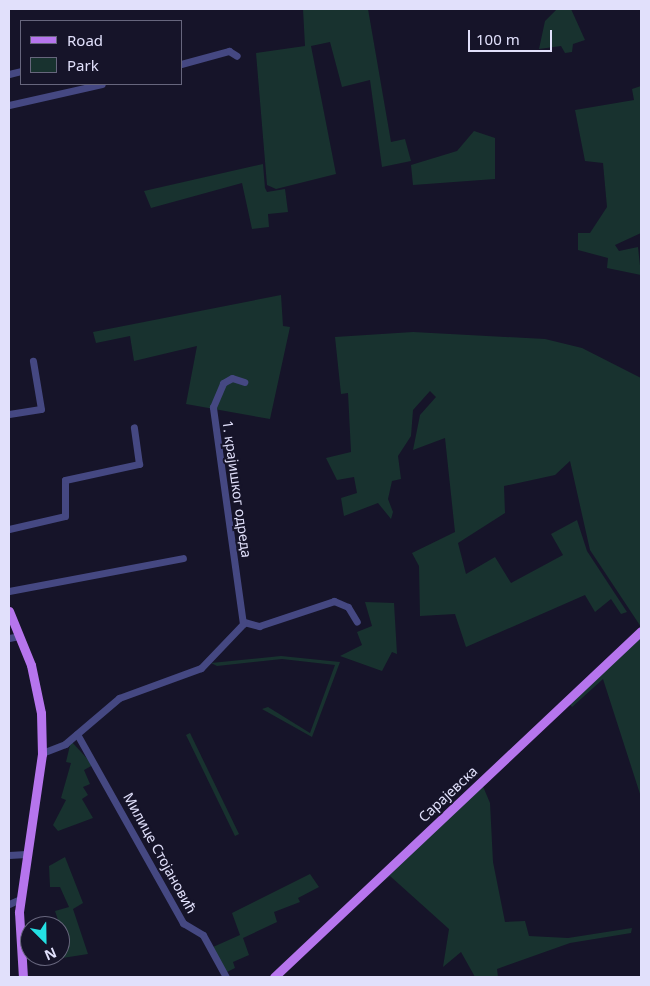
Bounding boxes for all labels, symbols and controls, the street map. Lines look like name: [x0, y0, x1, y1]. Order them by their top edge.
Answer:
legend: [20, 20, 182, 85]
scale bar: [470, 20, 554, 52]
text: 100 m: [476, 29, 520, 49]
text: Road: [67, 30, 103, 50]
text: Park: [67, 55, 99, 75]
street label: 1. крајишког одреда: [219, 419, 255, 559]
street label: Сарајевска: [415, 763, 481, 825]
street label: Милице Стојановић: [120, 790, 200, 916]
north arrow: [20, 916, 70, 966]
text: N: [42, 943, 60, 965]

